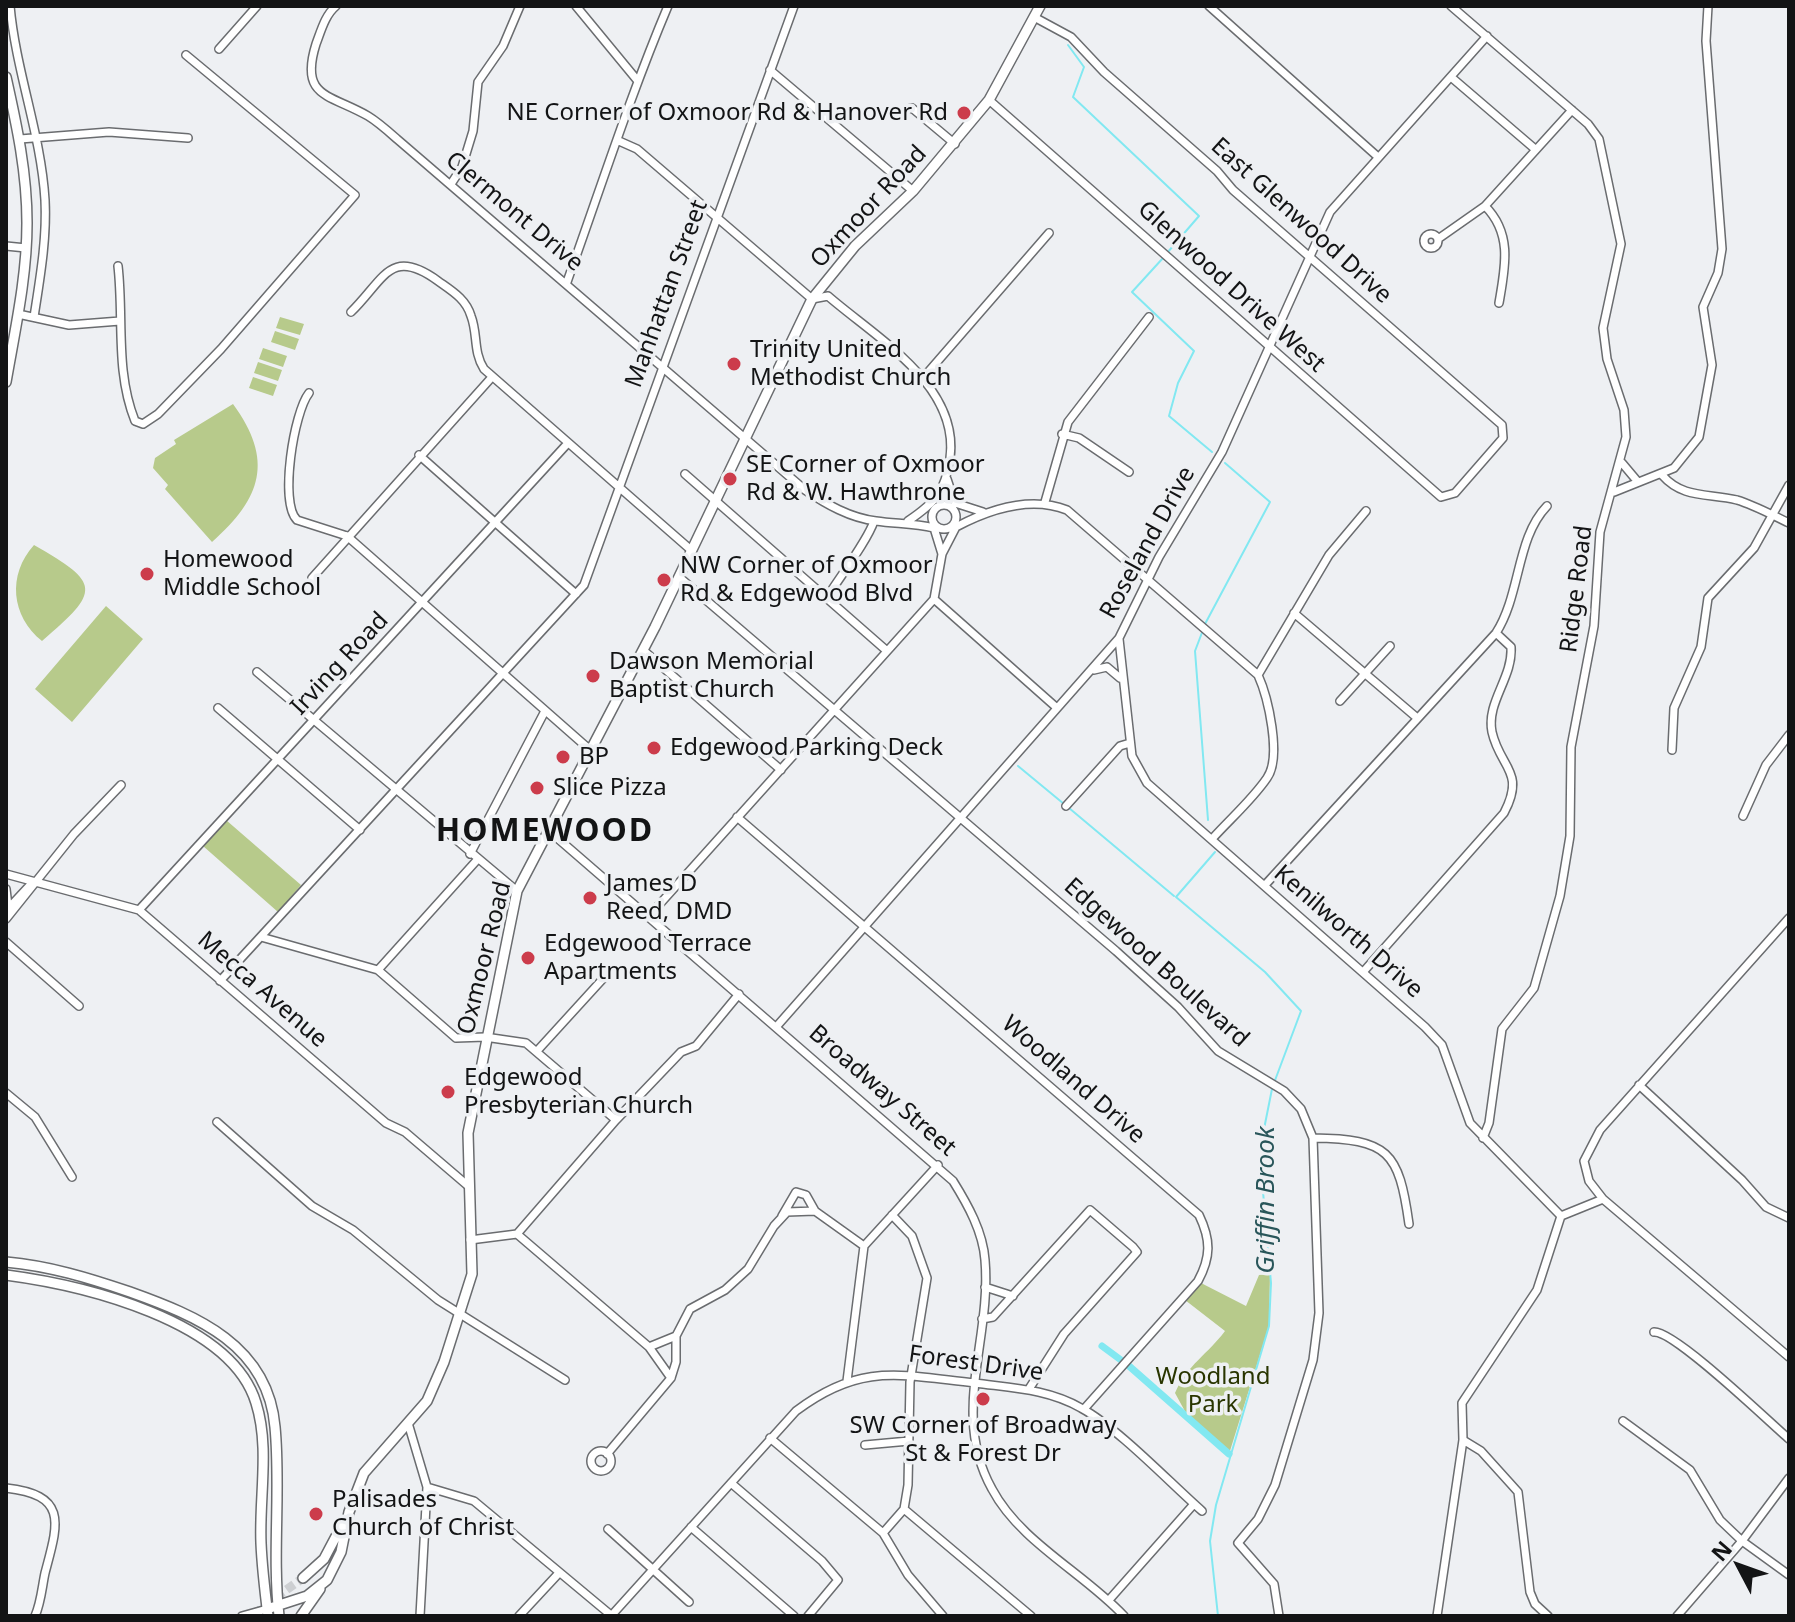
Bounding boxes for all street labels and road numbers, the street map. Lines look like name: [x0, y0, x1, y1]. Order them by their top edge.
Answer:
street label: East Glenwood Drive: [1205, 132, 1397, 310]
street label: Oxmoor Road: [805, 140, 933, 274]
street label: Clermont Drive: [439, 146, 589, 278]
street label: Glenwood Drive West: [1131, 195, 1331, 379]
street label: Manhattan Street: [620, 196, 714, 392]
street label: Roseland Drive: [1094, 462, 1202, 624]
street label: Ridge Road: [1555, 524, 1599, 654]
street label: Irving Road: [285, 607, 395, 721]
street label: Kenilworth Drive: [1268, 859, 1428, 1005]
street label: Edgewood Boulevard: [1058, 872, 1254, 1054]
street label: Oxmoor Road: [452, 878, 518, 1038]
street label: Mecca Avenue: [191, 926, 333, 1054]
street label: Woodland Drive: [995, 1010, 1151, 1150]
street label: Broadway Street: [803, 1019, 961, 1163]
street label: Forest Drive: [907, 1340, 1045, 1388]

